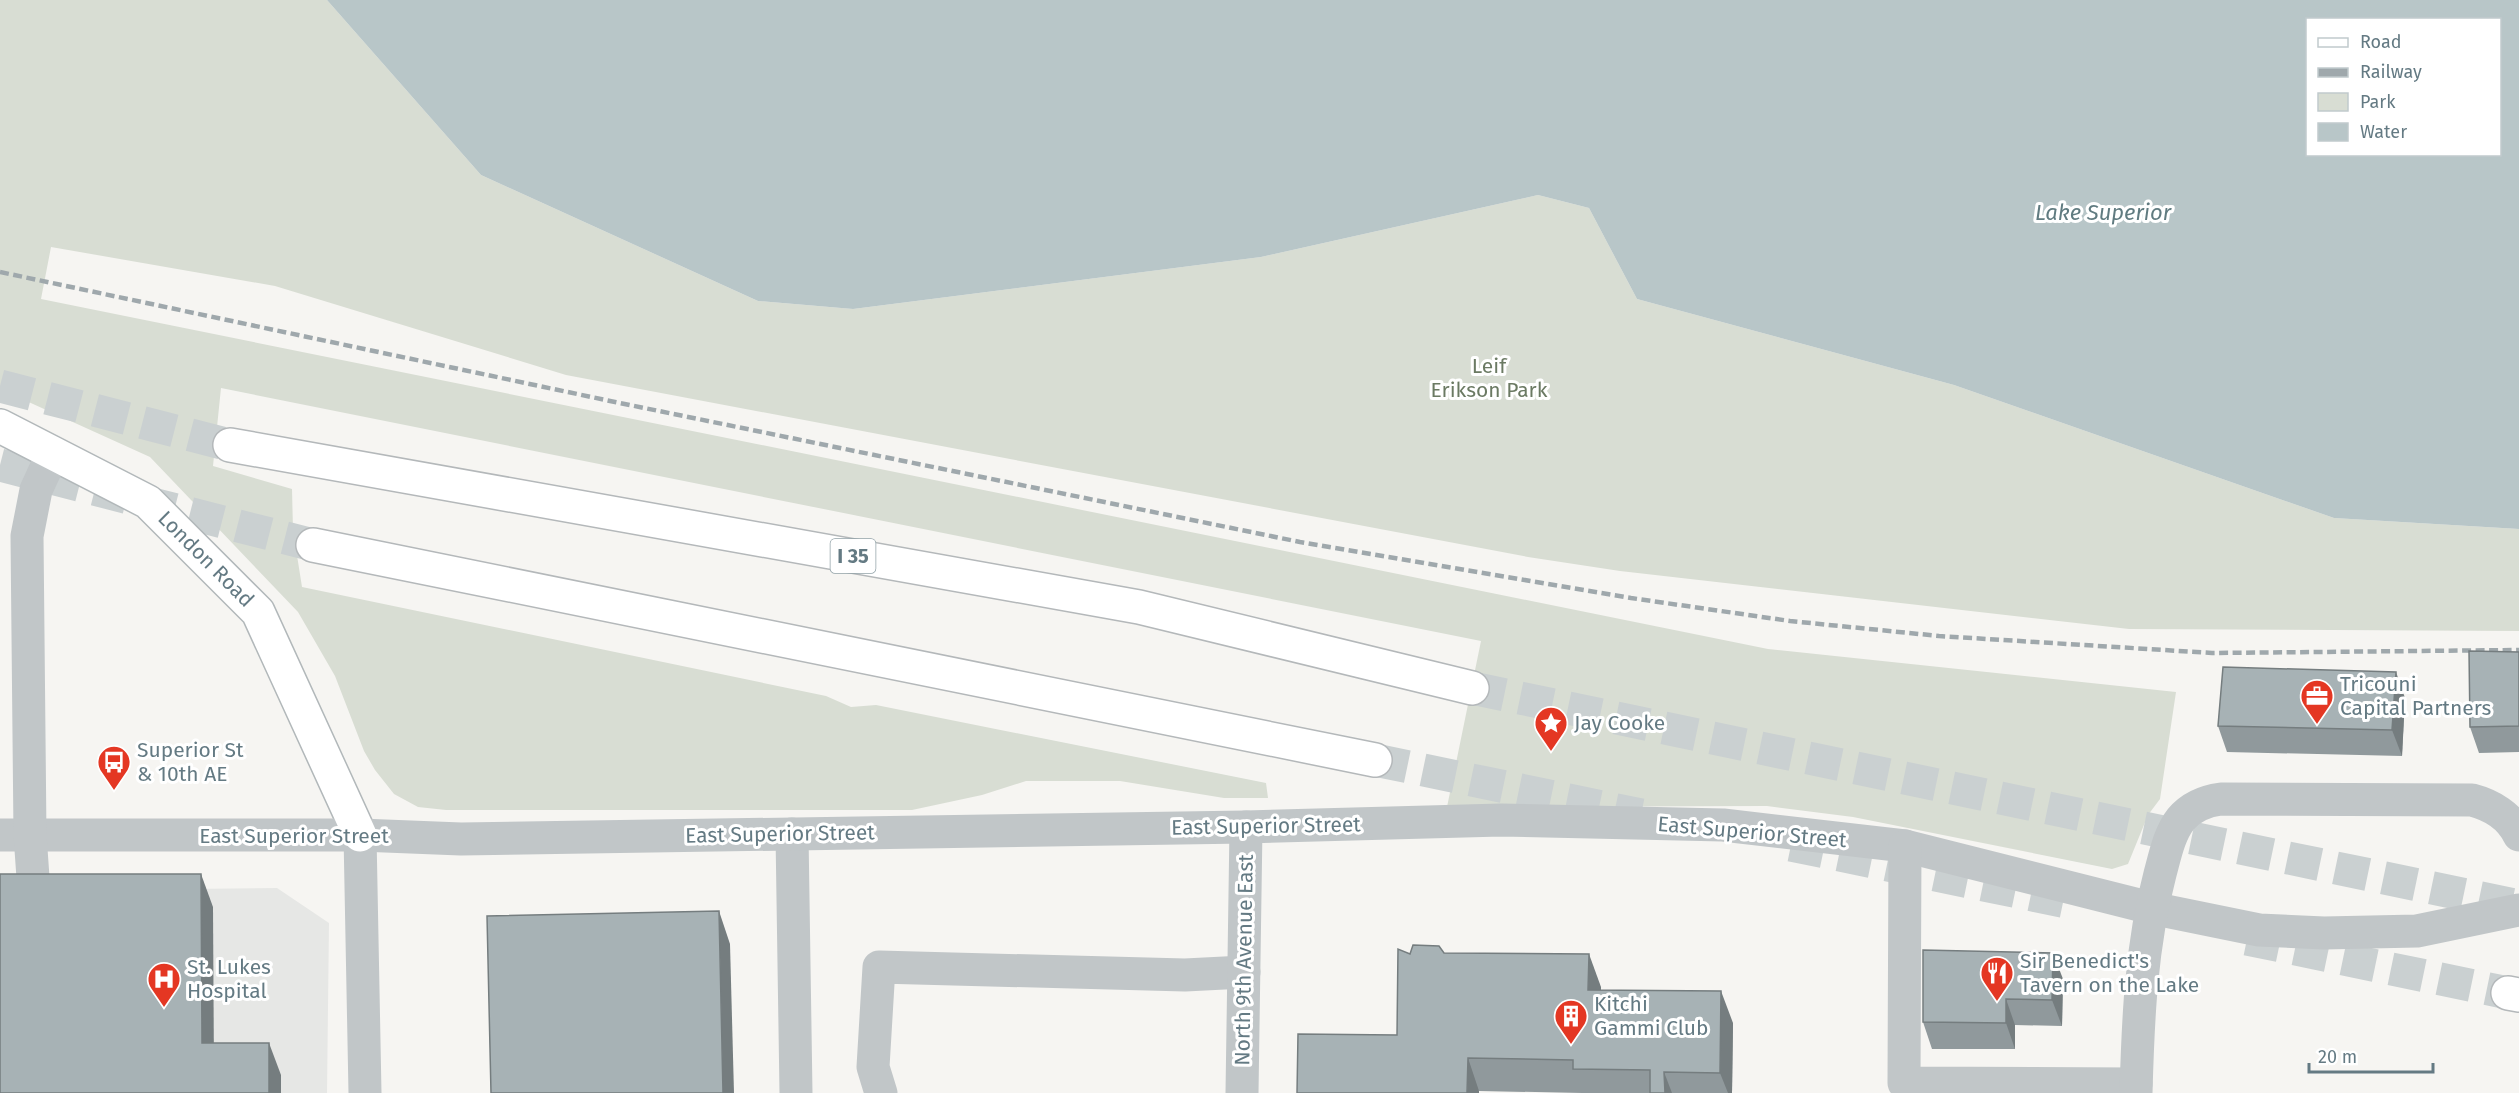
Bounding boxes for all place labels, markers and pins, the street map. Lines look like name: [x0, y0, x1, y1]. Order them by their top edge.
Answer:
place label: Tricouni Capital Partners: [2340, 671, 2491, 721]
office icon: Tricouni Capital Partners: [2299, 678, 2335, 725]
place icon: Jay Cooke: [1533, 705, 1569, 752]
place label: Jay Cooke: [1574, 710, 1665, 736]
place label: Superior St & 10th AE: [137, 737, 244, 787]
bus stop icon: Superior St & 10th AE: [96, 744, 132, 791]
place label: Sir Benedict's Tavern on the Lake: [2020, 948, 2199, 998]
place label: St. Lukes Hospital: [187, 954, 271, 1004]
restaurant icon: Sir Benedict's Tavern on the Lake: [1979, 955, 2015, 1002]
hospital icon: St. Lukes Hospital: [146, 961, 182, 1008]
place label: Kitchi Gammi Club: [1594, 991, 1709, 1041]
building icon: Kitchi Gammi Club: [1553, 998, 1589, 1045]

